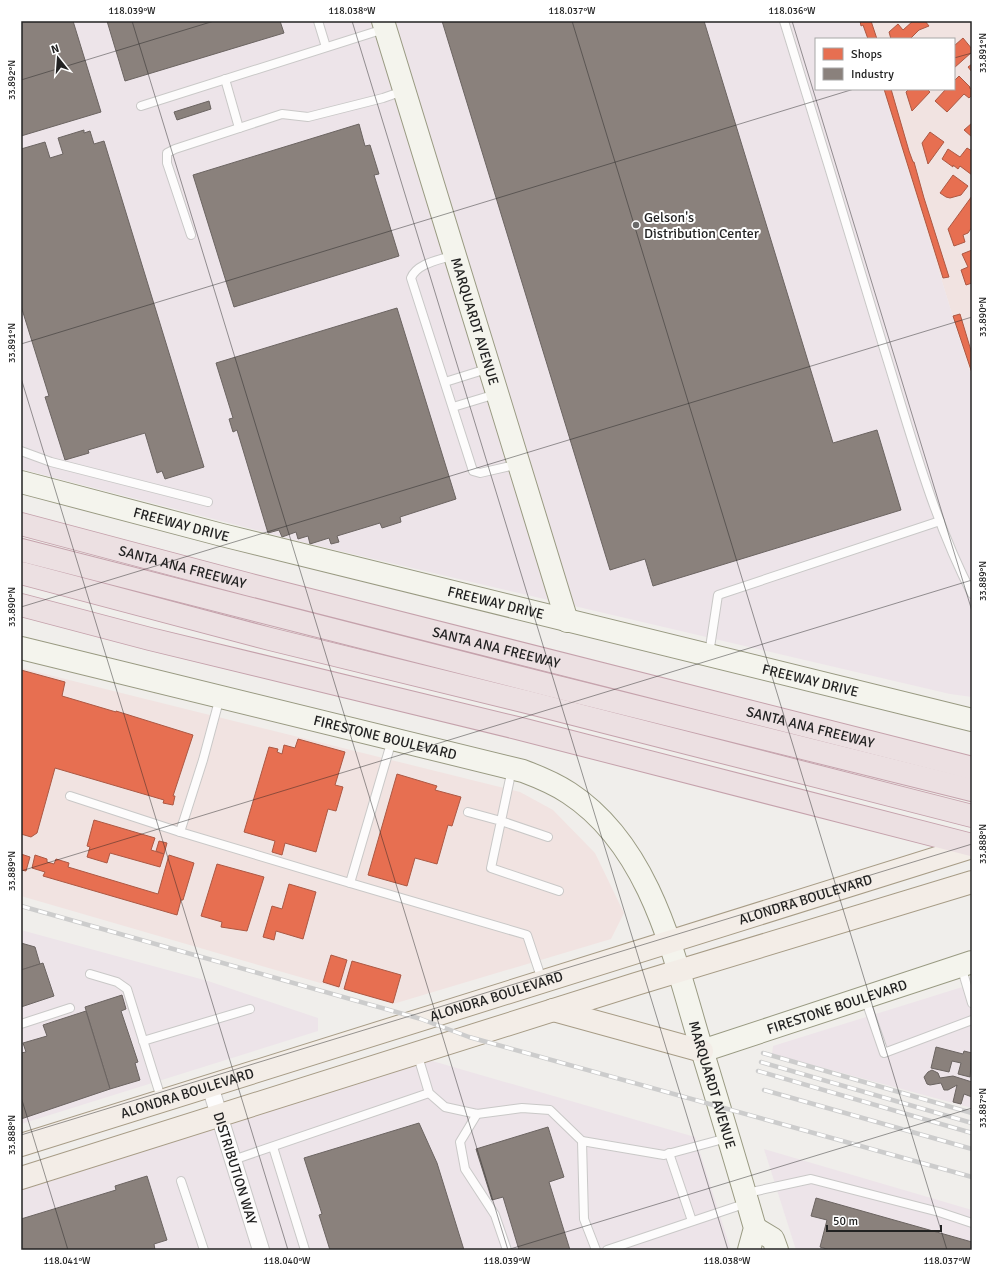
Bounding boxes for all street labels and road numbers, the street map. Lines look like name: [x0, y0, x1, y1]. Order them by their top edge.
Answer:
street label: MARQUARDT AVENUE: [447, 255, 503, 387]
street label: FREEWAY DRIVE: [132, 504, 231, 545]
street label: SANTA ANA FREEWAY: [117, 542, 248, 592]
street label: FREEWAY DRIVE: [446, 582, 546, 623]
street label: SANTA ANA FREEWAY: [431, 623, 562, 672]
street label: FREEWAY DRIVE: [761, 660, 861, 700]
street label: SANTA ANA FREEWAY: [745, 703, 876, 751]
street label: FIRESTONE BOULEVARD: [312, 712, 459, 763]
street label: ALONDRA BOULEVARD: [737, 870, 874, 928]
street label: ALONDRA BOULEVARD: [427, 967, 565, 1025]
street label: FIRESTONE BOULEVARD: [764, 975, 909, 1038]
street label: MARQUARDT AVENUE: [685, 1019, 740, 1151]
street label: ALONDRA BOULEVARD: [118, 1064, 256, 1122]
street label: DISTRIBUTION WAY: [210, 1110, 261, 1227]

